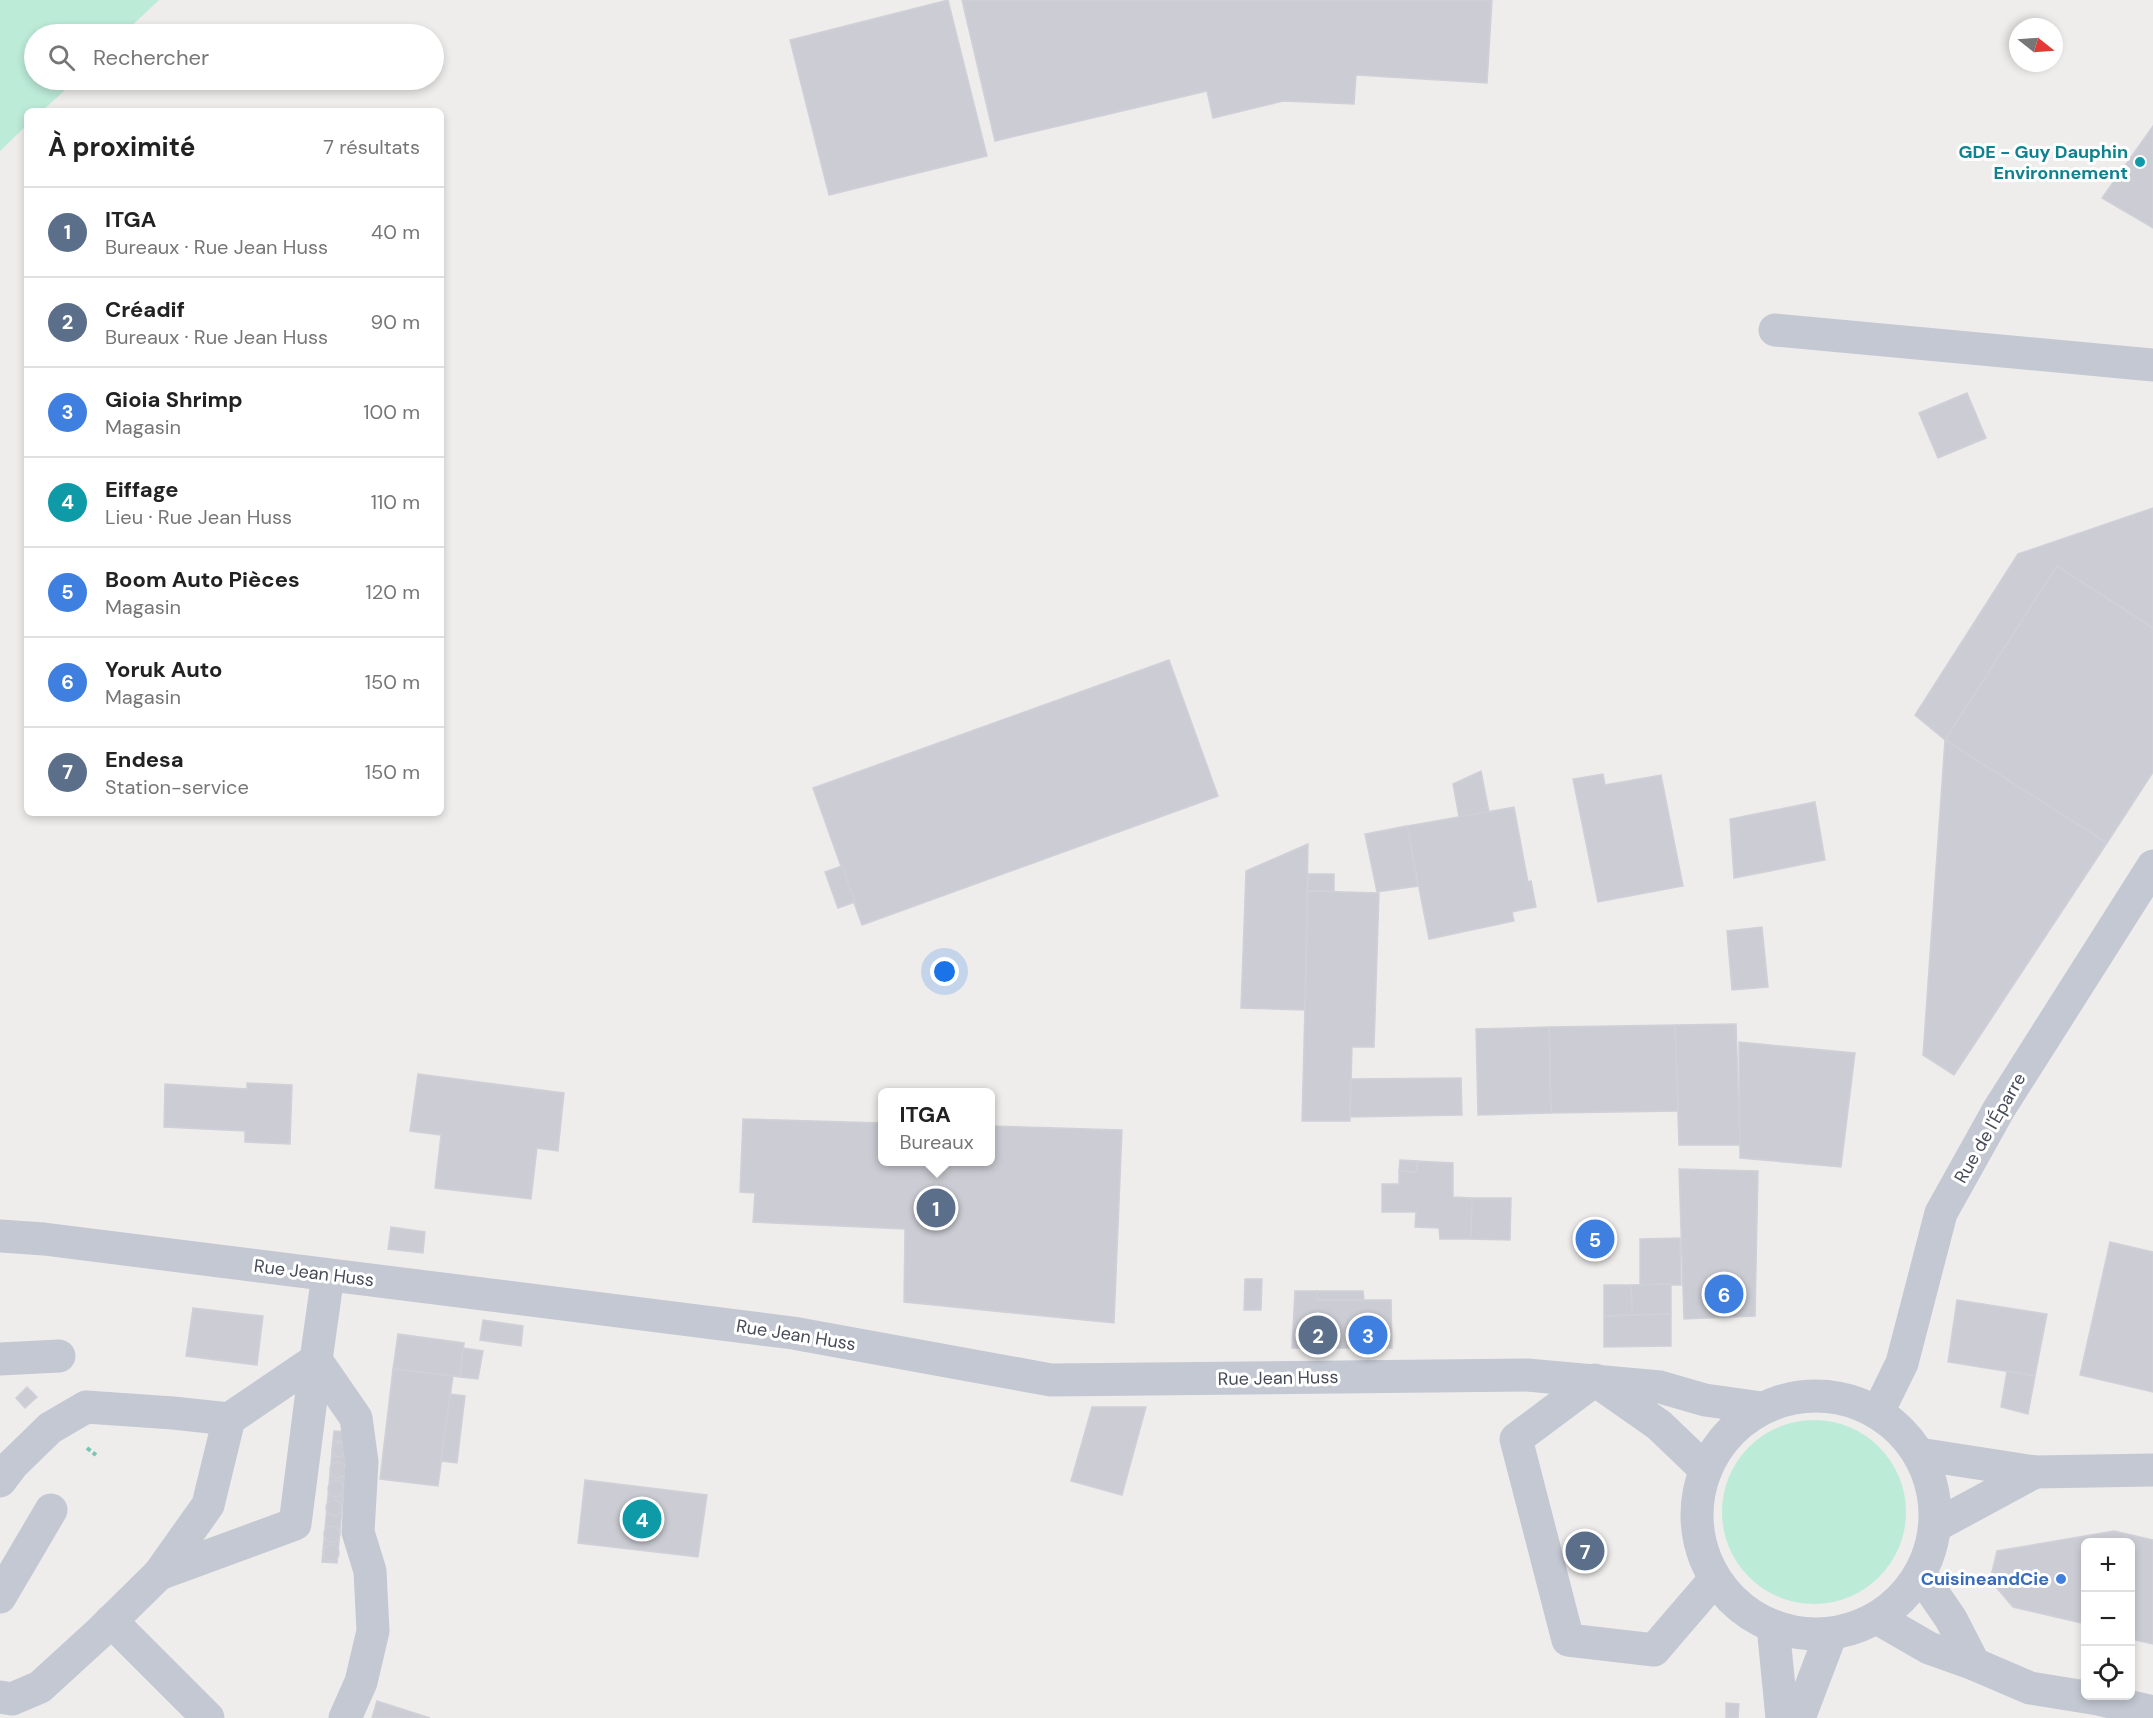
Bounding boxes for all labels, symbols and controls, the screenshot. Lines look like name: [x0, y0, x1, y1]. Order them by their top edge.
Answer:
north arrow: [2009, 18, 2063, 72]
search box: [24, 24, 444, 90]
icon: search: [45, 41, 78, 74]
text: Rechercher: [93, 43, 209, 72]
text: À proximité: [48, 130, 195, 164]
text: 7 résultats: [323, 134, 420, 160]
place label: GDE - Guy Dauphin Environnement: [1958, 140, 2128, 185]
marker: GDE - Guy Dauphin Environnement: [2133, 155, 2147, 169]
text: ITGA: [105, 205, 156, 234]
text: 1: [64, 219, 71, 245]
text: 40 m: [371, 219, 420, 245]
text: Bureaux · Rue Jean Huss: [105, 234, 328, 260]
text: Créadif: [105, 295, 185, 324]
text: 2: [62, 309, 73, 335]
text: 90 m: [371, 309, 420, 335]
text: Bureaux · Rue Jean Huss: [105, 324, 328, 350]
text: Gioia Shrimp: [105, 385, 243, 414]
text: 3: [61, 399, 74, 425]
text: 100 m: [363, 399, 420, 425]
text: Magasin: [105, 414, 181, 440]
text: Eiffage: [105, 475, 179, 504]
text: 4: [61, 489, 74, 515]
text: 110 m: [371, 489, 420, 515]
text: Lieu · Rue Jean Huss: [105, 504, 292, 530]
text: Boom Auto Pièces: [105, 565, 300, 594]
text: 5: [61, 579, 74, 605]
text: 120 m: [366, 579, 420, 605]
text: Magasin: [105, 594, 181, 620]
text: Yoruk Auto: [105, 655, 222, 684]
text: 6: [61, 669, 74, 695]
text: 150 m: [365, 669, 420, 695]
text: Magasin: [105, 684, 181, 710]
text: Endesa: [105, 745, 184, 774]
text: 7: [62, 759, 73, 785]
text: 150 m: [365, 759, 420, 785]
text: Station-service: [105, 774, 249, 800]
your location: [930, 957, 959, 986]
street label: Rue de l'Éparre: [1949, 1068, 2031, 1188]
popup: [878, 1088, 995, 1166]
text: ITGA: [899, 1100, 951, 1129]
text: Bureaux: [899, 1129, 974, 1155]
pin: 1: [916, 1186, 956, 1230]
pin: 5: [1576, 1216, 1614, 1262]
street label: Rue Jean Huss: [253, 1254, 375, 1292]
pin: 6: [1704, 1272, 1744, 1316]
pin: 2: [1298, 1312, 1338, 1358]
pin: 3: [1348, 1312, 1388, 1358]
street label: Rue Jean Huss: [734, 1314, 858, 1356]
street label: Rue Jean Huss: [1217, 1365, 1339, 1391]
pin: 4: [622, 1496, 662, 1541]
pin: 7: [1566, 1528, 1604, 1574]
map controls: [2081, 1538, 2135, 1700]
button: +: [2081, 1538, 2135, 1592]
place label: CuisineandCie: [1921, 1567, 2049, 1591]
marker: CuisineandCie: [2054, 1572, 2068, 1586]
button: −: [2081, 1592, 2135, 1646]
button: locate: [2081, 1646, 2135, 1700]

